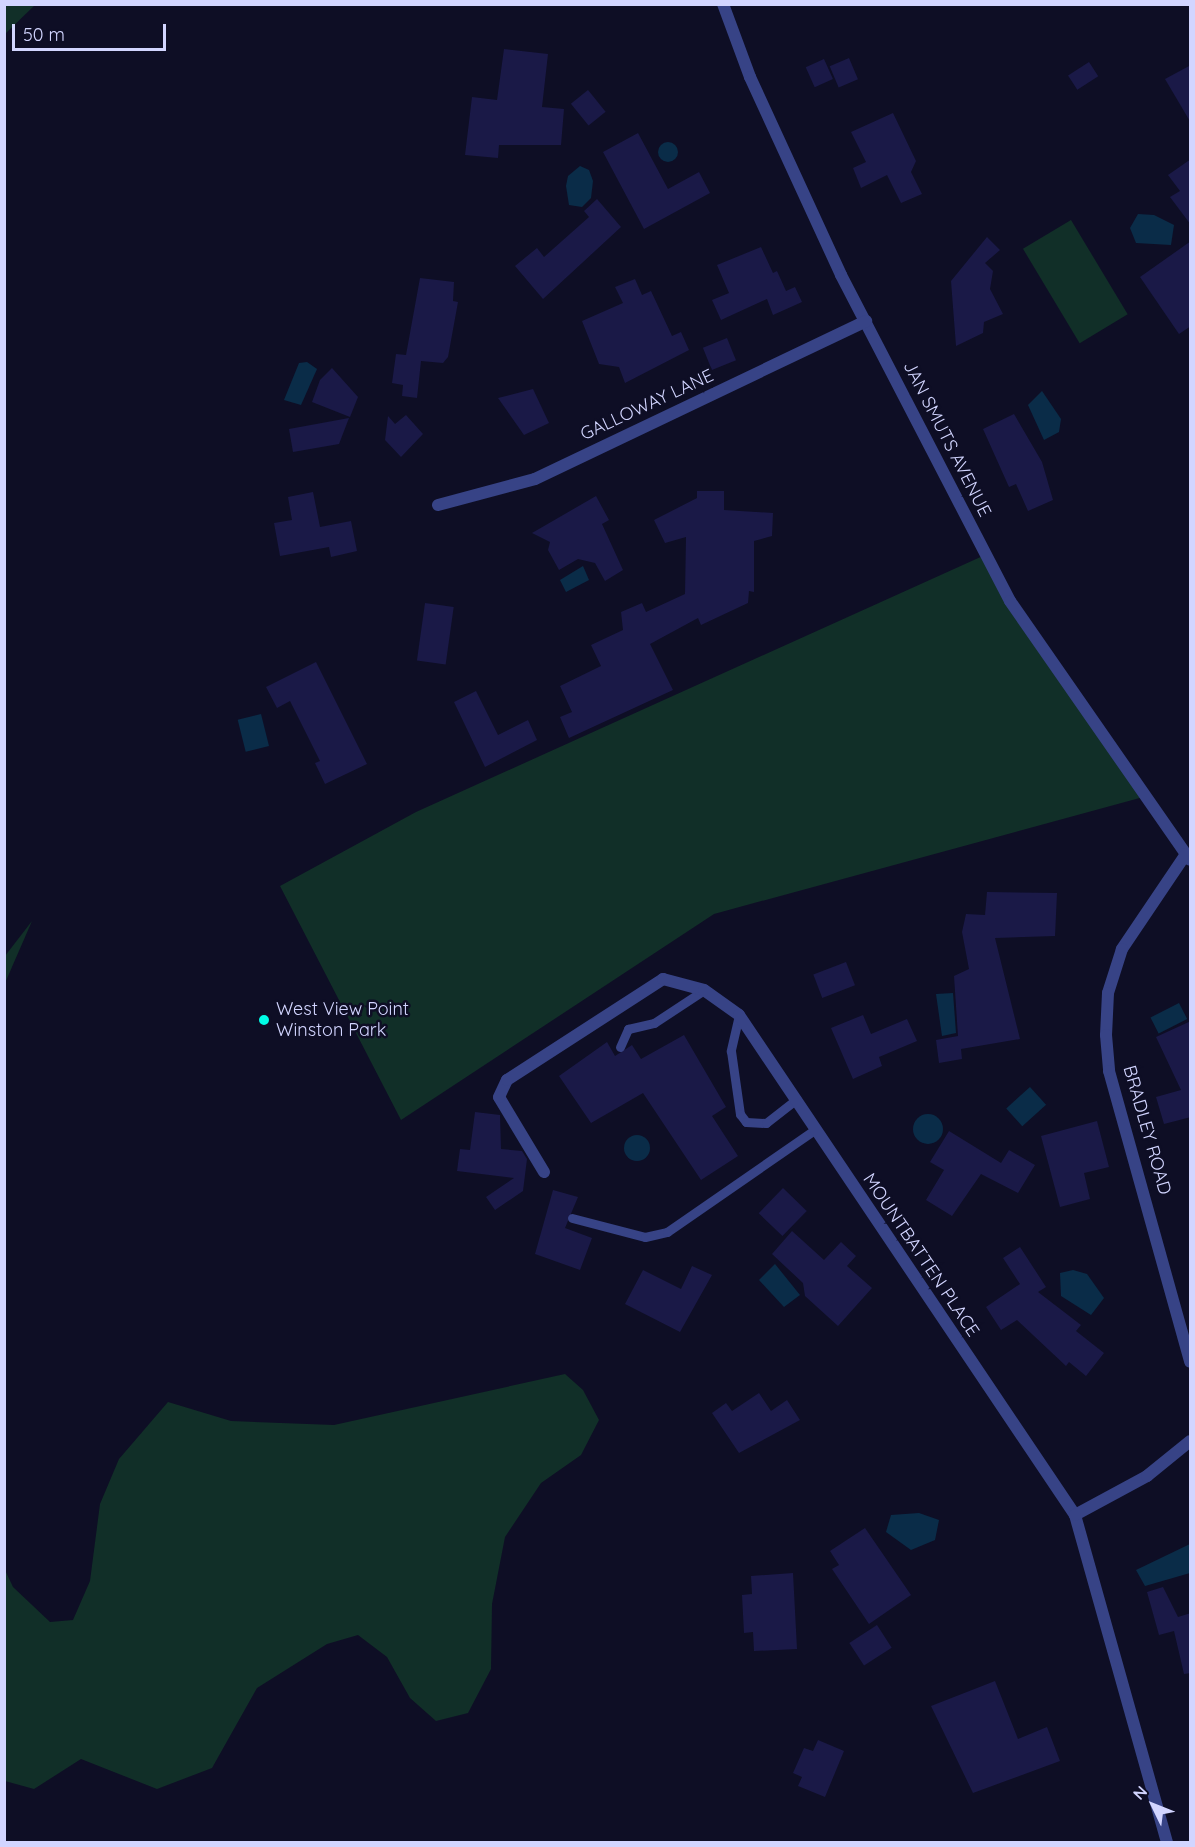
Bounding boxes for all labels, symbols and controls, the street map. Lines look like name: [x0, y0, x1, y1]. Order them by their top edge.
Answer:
scale bar: [15, 12, 170, 50]
text: 50 m: [23, 23, 65, 46]
street label: JAN SMUTS AVENUE: [898, 358, 996, 520]
street label: GALLOWAY LANE: [577, 365, 717, 445]
place label: West View Point Winston Park: [276, 999, 409, 1042]
marker: West View Point Winston Park: [257, 1013, 271, 1027]
street label: BRADLEY ROAD: [1118, 1063, 1176, 1197]
street label: MOUNTBATTEN PLACE: [858, 1169, 984, 1341]
north arrow: [1123, 1775, 1183, 1835]
text: N: [1129, 1782, 1151, 1804]

